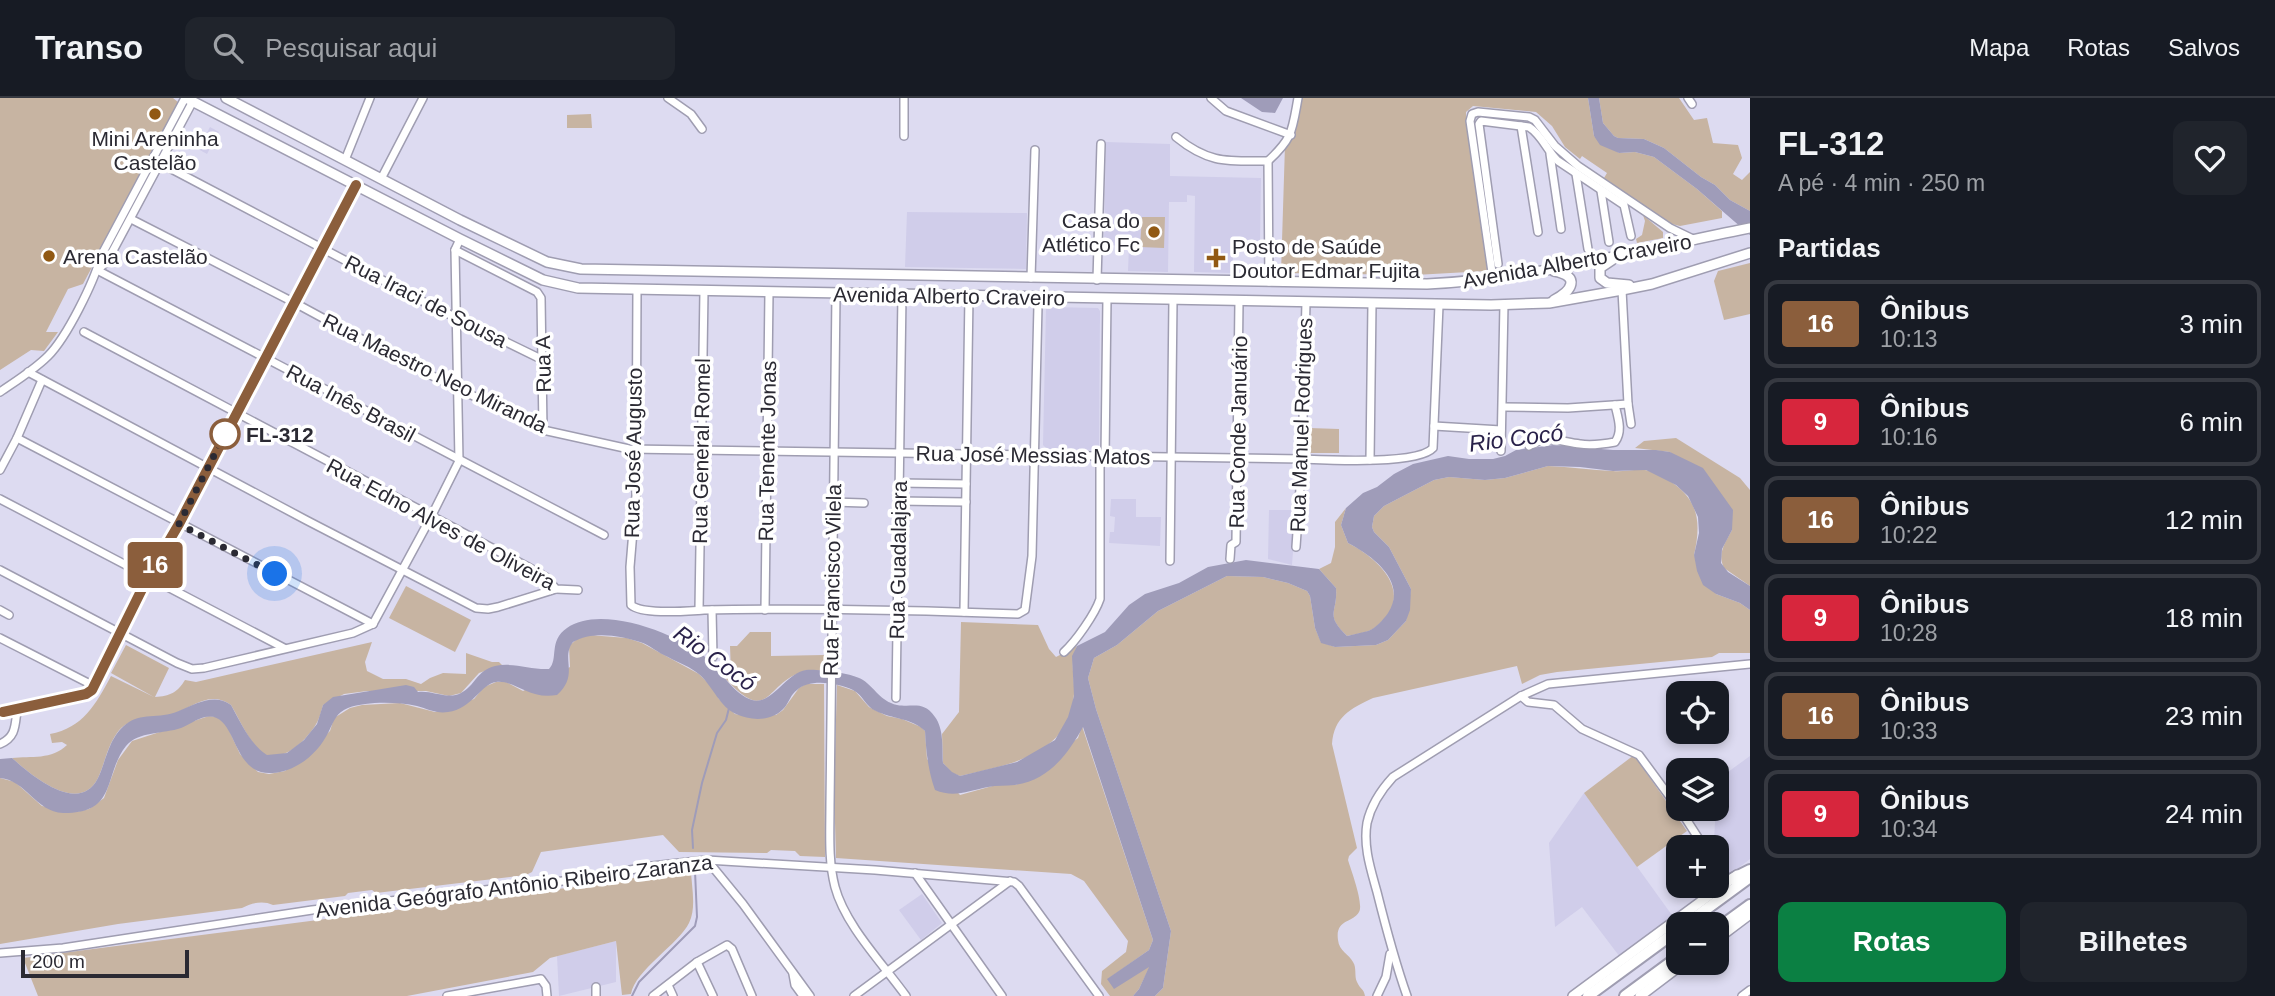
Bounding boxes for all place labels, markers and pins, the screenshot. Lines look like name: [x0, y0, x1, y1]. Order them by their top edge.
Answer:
marker: Mini Areninha Castelão: [147, 106, 163, 122]
place label: Mini Areninha Castelão: [91, 127, 219, 174]
place label: Casa do Atlético Fc: [1042, 209, 1140, 256]
marker: Casa do Atlético Fc: [1146, 224, 1162, 240]
place label: Posto de Saúde Doutor Edmar Fujita: [1232, 235, 1420, 282]
place label: Arena Castelão: [63, 245, 208, 268]
marker: Arena Castelão: [41, 248, 57, 264]
marker: Posto de Saúde Doutor Edmar Fujita: [1206, 248, 1226, 268]
marker: FL-312: [210, 419, 240, 449]
place label: FL-312: [246, 423, 314, 446]

